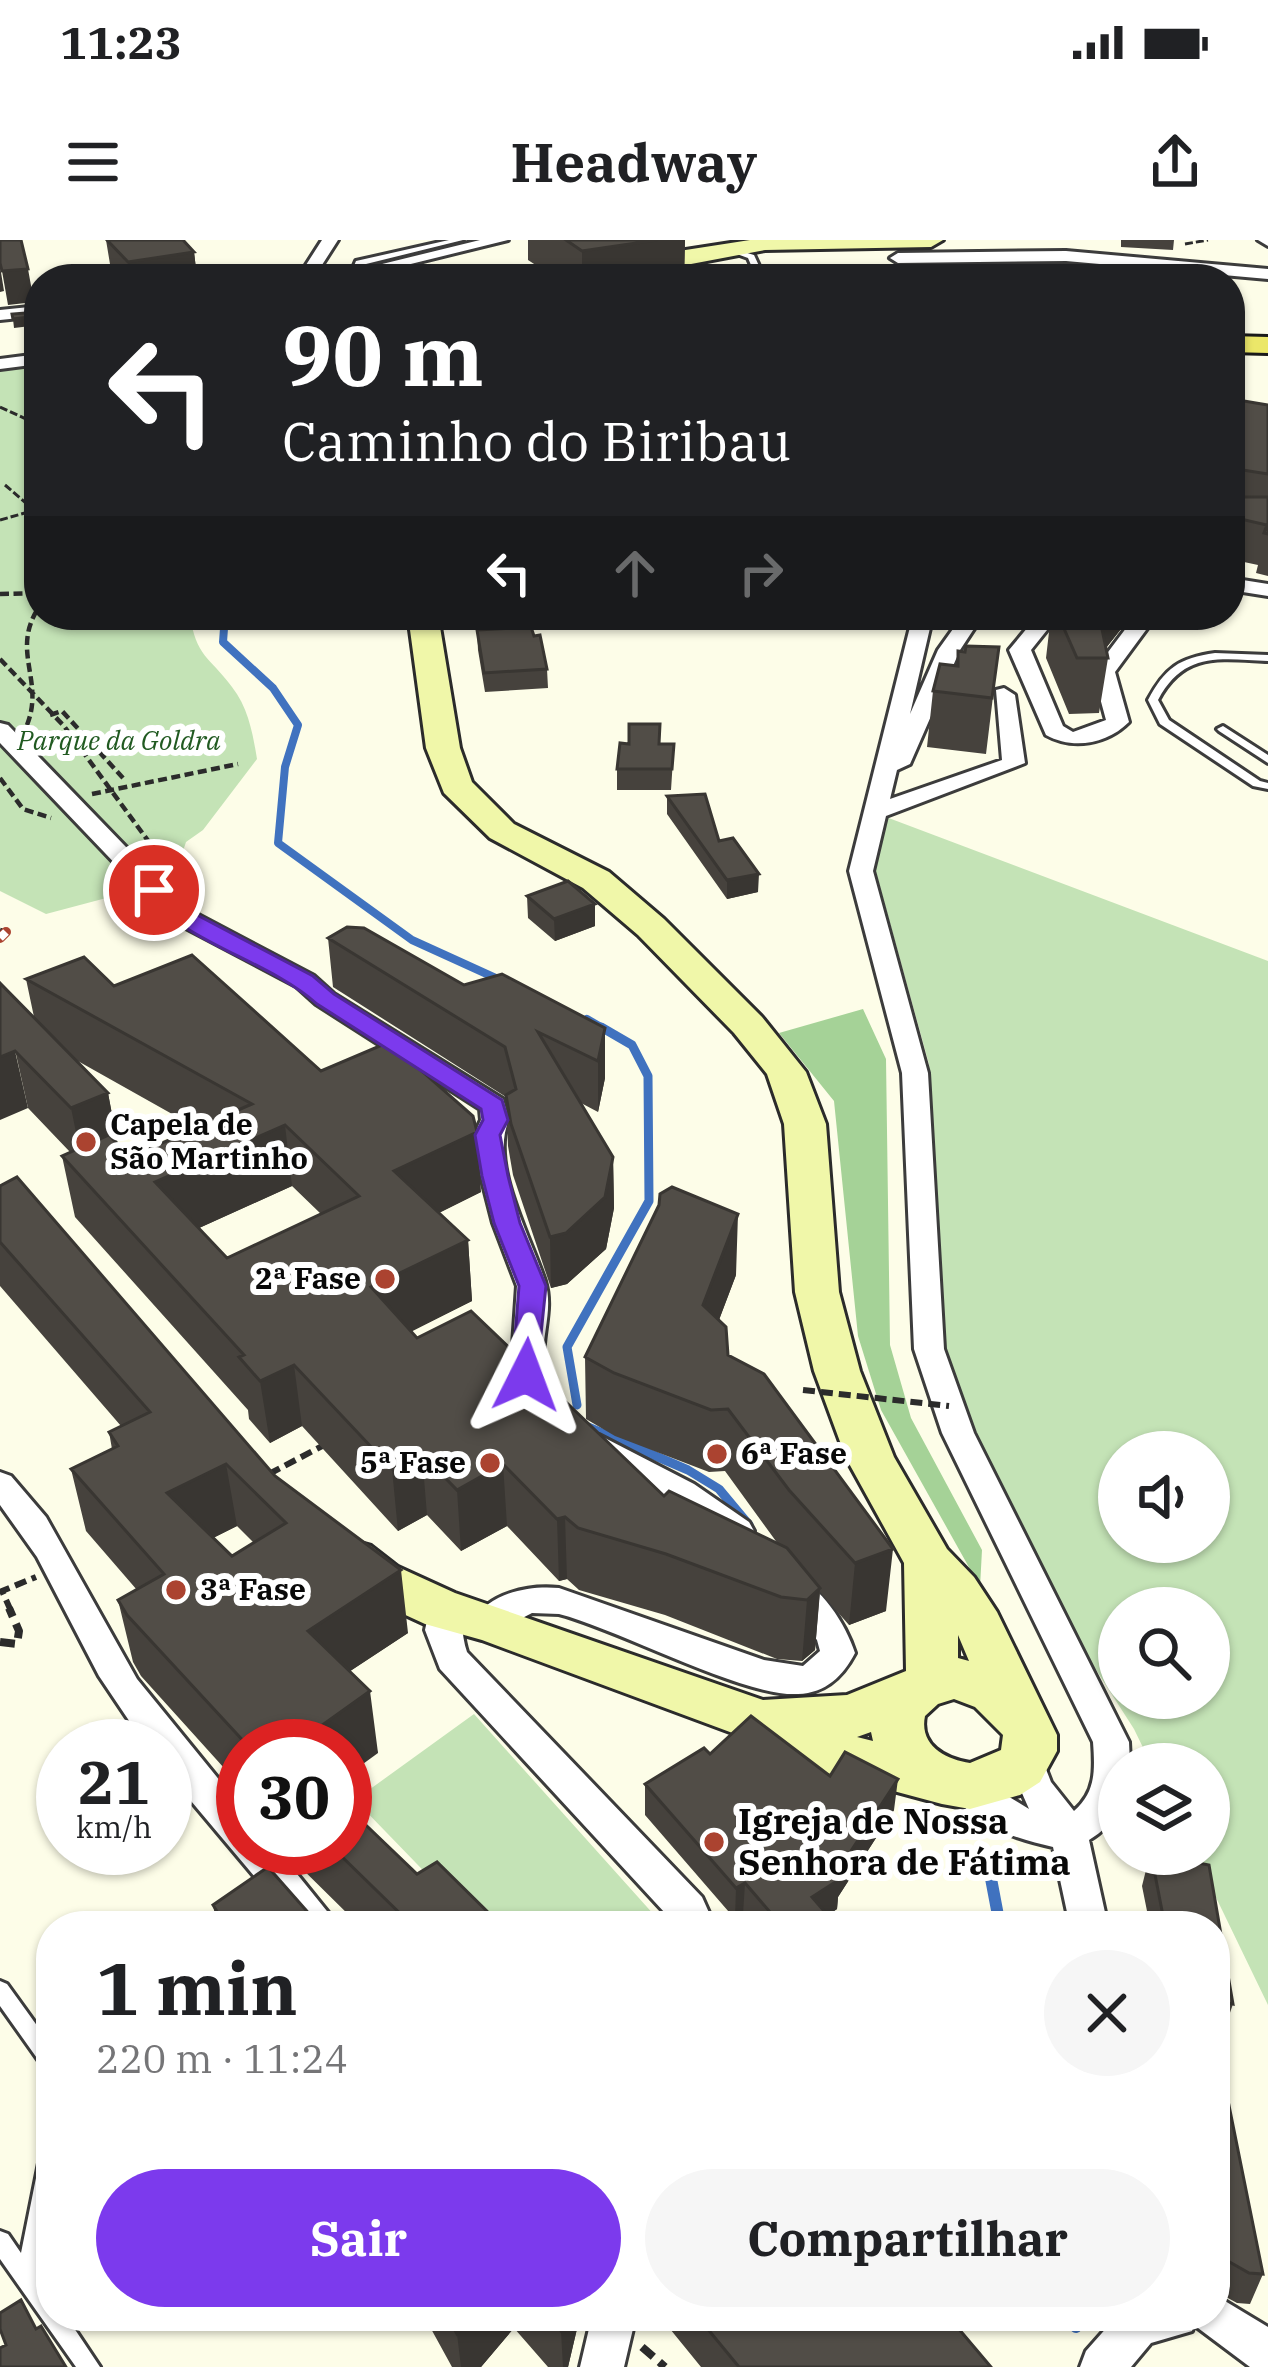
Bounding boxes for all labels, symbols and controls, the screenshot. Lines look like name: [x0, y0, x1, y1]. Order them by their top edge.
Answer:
text: 11:23: [60, 13, 182, 71]
text: Headway: [511, 127, 757, 197]
icon: menu: [60, 129, 126, 195]
icon: share: [1142, 129, 1208, 195]
text: 90 m: [282, 300, 484, 409]
icon: left: [84, 312, 240, 468]
text: Caminho do Biribau: [282, 406, 791, 476]
icon: left: [476, 540, 542, 606]
icon: ahead: [602, 540, 668, 606]
icon: right: [728, 540, 794, 606]
park label: Parque da Goldra: [16, 722, 221, 757]
pin: [103, 839, 205, 941]
icon: arrive: [121, 857, 187, 923]
place label: Capela de São Martinho: [110, 1104, 308, 1177]
marker: Capela de São Martinho: [73, 1129, 99, 1155]
place label: 2ª Fase: [255, 1258, 361, 1297]
marker: 2ª Fase: [372, 1266, 398, 1292]
position arrow: [463, 1312, 589, 1438]
map controls: [1098, 1431, 1230, 1875]
button: sound: [1098, 1431, 1230, 1563]
place label: 6ª Fase: [741, 1433, 847, 1472]
marker: 6ª Fase: [704, 1441, 730, 1467]
place label: 5ª Fase: [360, 1442, 466, 1481]
marker: 5ª Fase: [477, 1450, 503, 1476]
place label: 3ª Fase: [200, 1569, 306, 1608]
marker: 3ª Fase: [163, 1577, 189, 1603]
button: search: [1098, 1587, 1230, 1719]
speed limit sign: 30: [216, 1719, 372, 1875]
text: 21: [78, 1742, 150, 1821]
button: layers: [1098, 1743, 1230, 1875]
place label: Igreja de Nossa Senhora de Fátima: [738, 1797, 1071, 1885]
text: km/h: [76, 1807, 152, 1846]
marker: Igreja de Nossa Senhora de Fátima: [701, 1829, 727, 1855]
text: 1 min: [96, 1941, 298, 2035]
button: close: [1044, 1950, 1170, 2076]
text: 220 m · 11:24: [96, 2033, 348, 2084]
button: Sair: [96, 2169, 621, 2307]
button: Compartilhar: [645, 2169, 1170, 2307]

